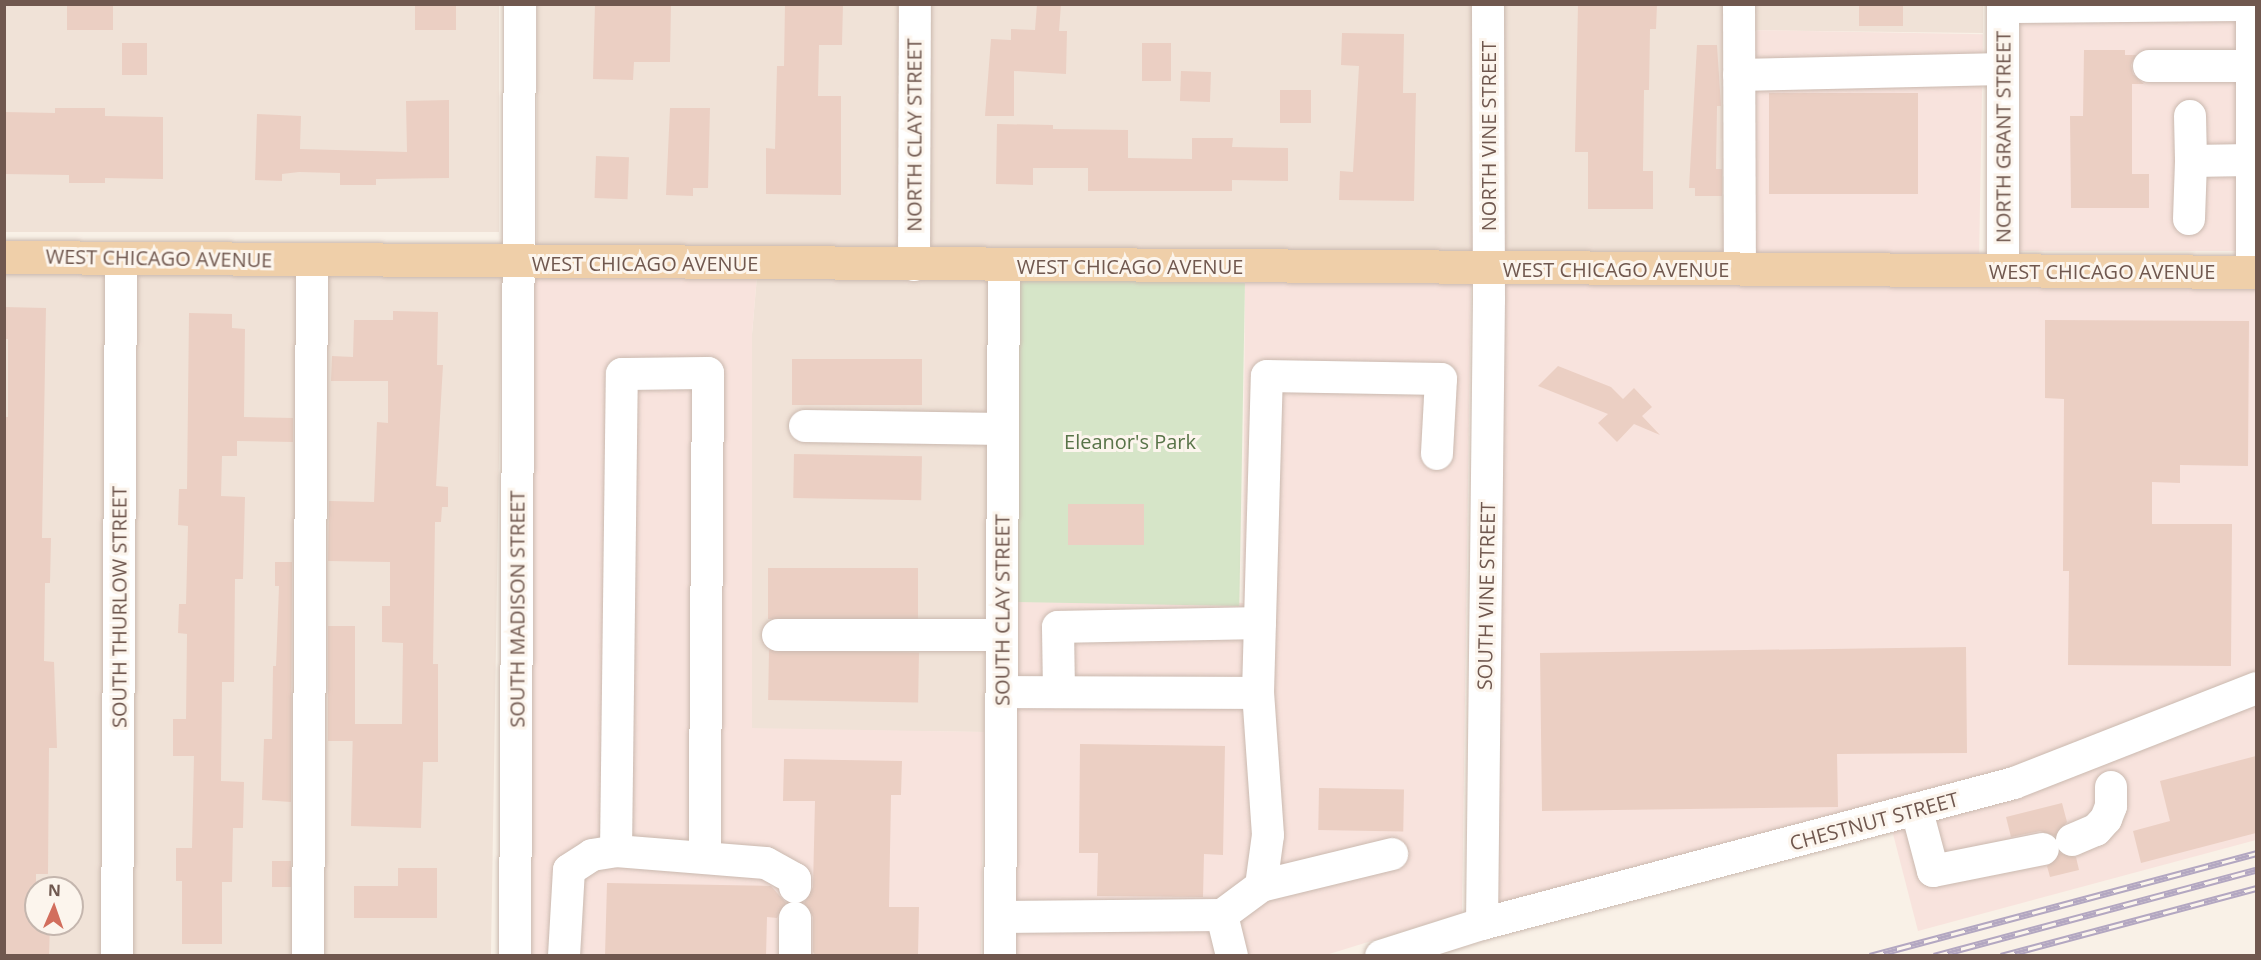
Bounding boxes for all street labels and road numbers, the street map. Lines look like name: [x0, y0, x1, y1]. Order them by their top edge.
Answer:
street label: NORTH GRANT STREET: [1991, 31, 2015, 243]
street label: NORTH CLAY STREET: [902, 38, 926, 232]
street label: NORTH VINE STREET: [1476, 41, 1500, 231]
street label: WEST CHICAGO AVENUE: [45, 244, 273, 272]
street label: WEST CHICAGO AVENUE: [532, 251, 758, 275]
street label: WEST CHICAGO AVENUE: [1017, 254, 1243, 278]
street label: WEST CHICAGO AVENUE: [1503, 257, 1729, 281]
street label: WEST CHICAGO AVENUE: [1989, 259, 2215, 283]
street label: SOUTH THURLOW STREET: [107, 486, 131, 728]
street label: SOUTH MADISON STREET: [505, 490, 529, 728]
street label: SOUTH VINE STREET: [1472, 502, 1500, 690]
street label: SOUTH CLAY STREET: [990, 514, 1014, 706]
street label: CHESTNUT STREET: [1787, 787, 1961, 855]

